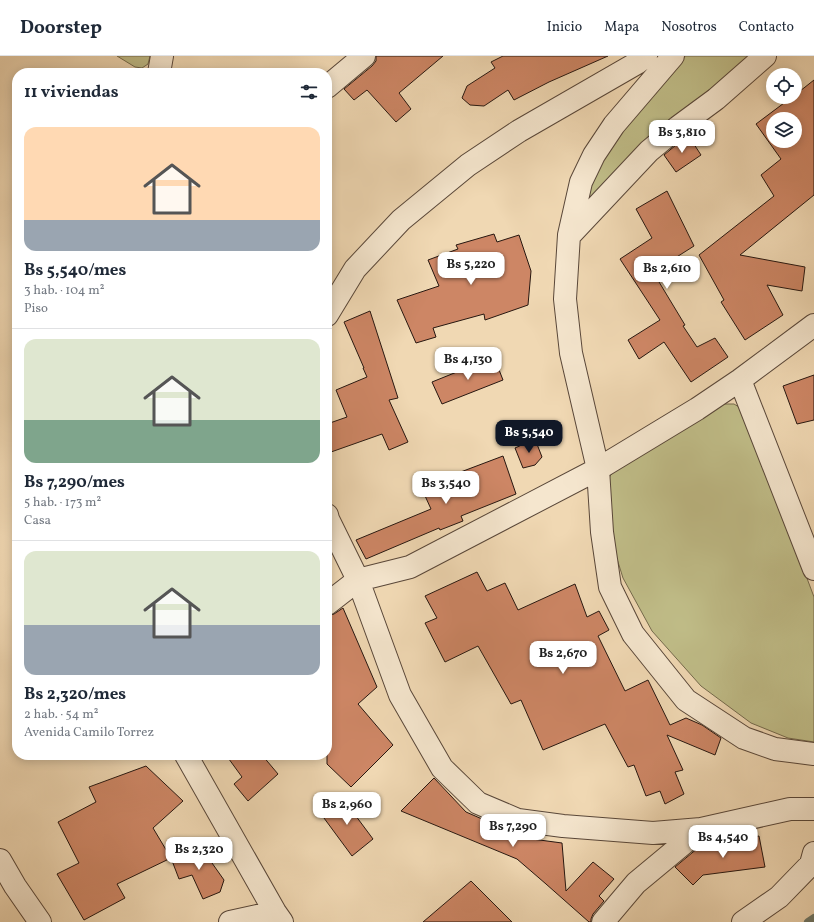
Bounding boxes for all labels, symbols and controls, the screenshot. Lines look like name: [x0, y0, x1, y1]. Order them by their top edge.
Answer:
text: Doorstep: [20, 15, 102, 41]
text: Inicio: [547, 18, 582, 37]
text: Mapa: [604, 18, 639, 37]
text: Nosotros: [661, 18, 717, 37]
text: Contacto: [739, 18, 794, 37]
map controls: [766, 68, 802, 148]
button: locate: [766, 68, 802, 104]
text: 11 viviendas: [24, 81, 119, 104]
icon: filters: [298, 81, 320, 103]
button: layers: [766, 112, 802, 148]
pin: Bs 3,810: [641, 120, 723, 154]
text: Bs 3,810: [658, 124, 706, 142]
icon: home: [136, 153, 208, 225]
pin: Bs 5,220: [430, 252, 512, 286]
text: Bs 5,220: [447, 256, 495, 274]
pin: Bs 2,610: [626, 256, 708, 290]
text: Bs 5,540/mes: [24, 259, 126, 282]
text: Bs 2,610: [643, 260, 691, 278]
text: 3 hab. · 104 m²: [24, 282, 105, 300]
text: Piso: [24, 300, 48, 318]
pin: Bs 4,130: [427, 347, 509, 381]
text: Bs 4,130: [444, 351, 492, 369]
icon: home: [136, 365, 208, 437]
pin: Bs 5,540: [488, 420, 570, 454]
text: Bs 5,540: [504, 424, 554, 442]
text: Bs 7,290/mes: [24, 471, 125, 494]
pin: Bs 3,540: [405, 471, 487, 505]
text: Bs 3,540: [421, 475, 471, 493]
text: 5 hab. · 173 m²: [24, 494, 101, 512]
text: Casa: [24, 512, 51, 530]
icon: home: [136, 577, 208, 649]
pin: Bs 2,670: [522, 641, 604, 675]
text: Bs 2,670: [539, 645, 587, 663]
text: Bs 2,320/mes: [24, 683, 126, 706]
text: 2 hab. · 54 m²: [24, 706, 99, 724]
text: Avenida Camilo Torrez: [24, 724, 154, 742]
pin: Bs 2,960: [306, 792, 388, 826]
text: Bs 2,960: [322, 796, 372, 814]
pin: Bs 7,290: [472, 814, 554, 848]
text: Bs 7,290: [489, 818, 537, 836]
pin: Bs 4,540: [682, 825, 764, 859]
text: Bs 4,540: [698, 829, 748, 847]
pin: Bs 2,320: [158, 837, 240, 871]
text: Bs 2,320: [175, 841, 223, 859]

